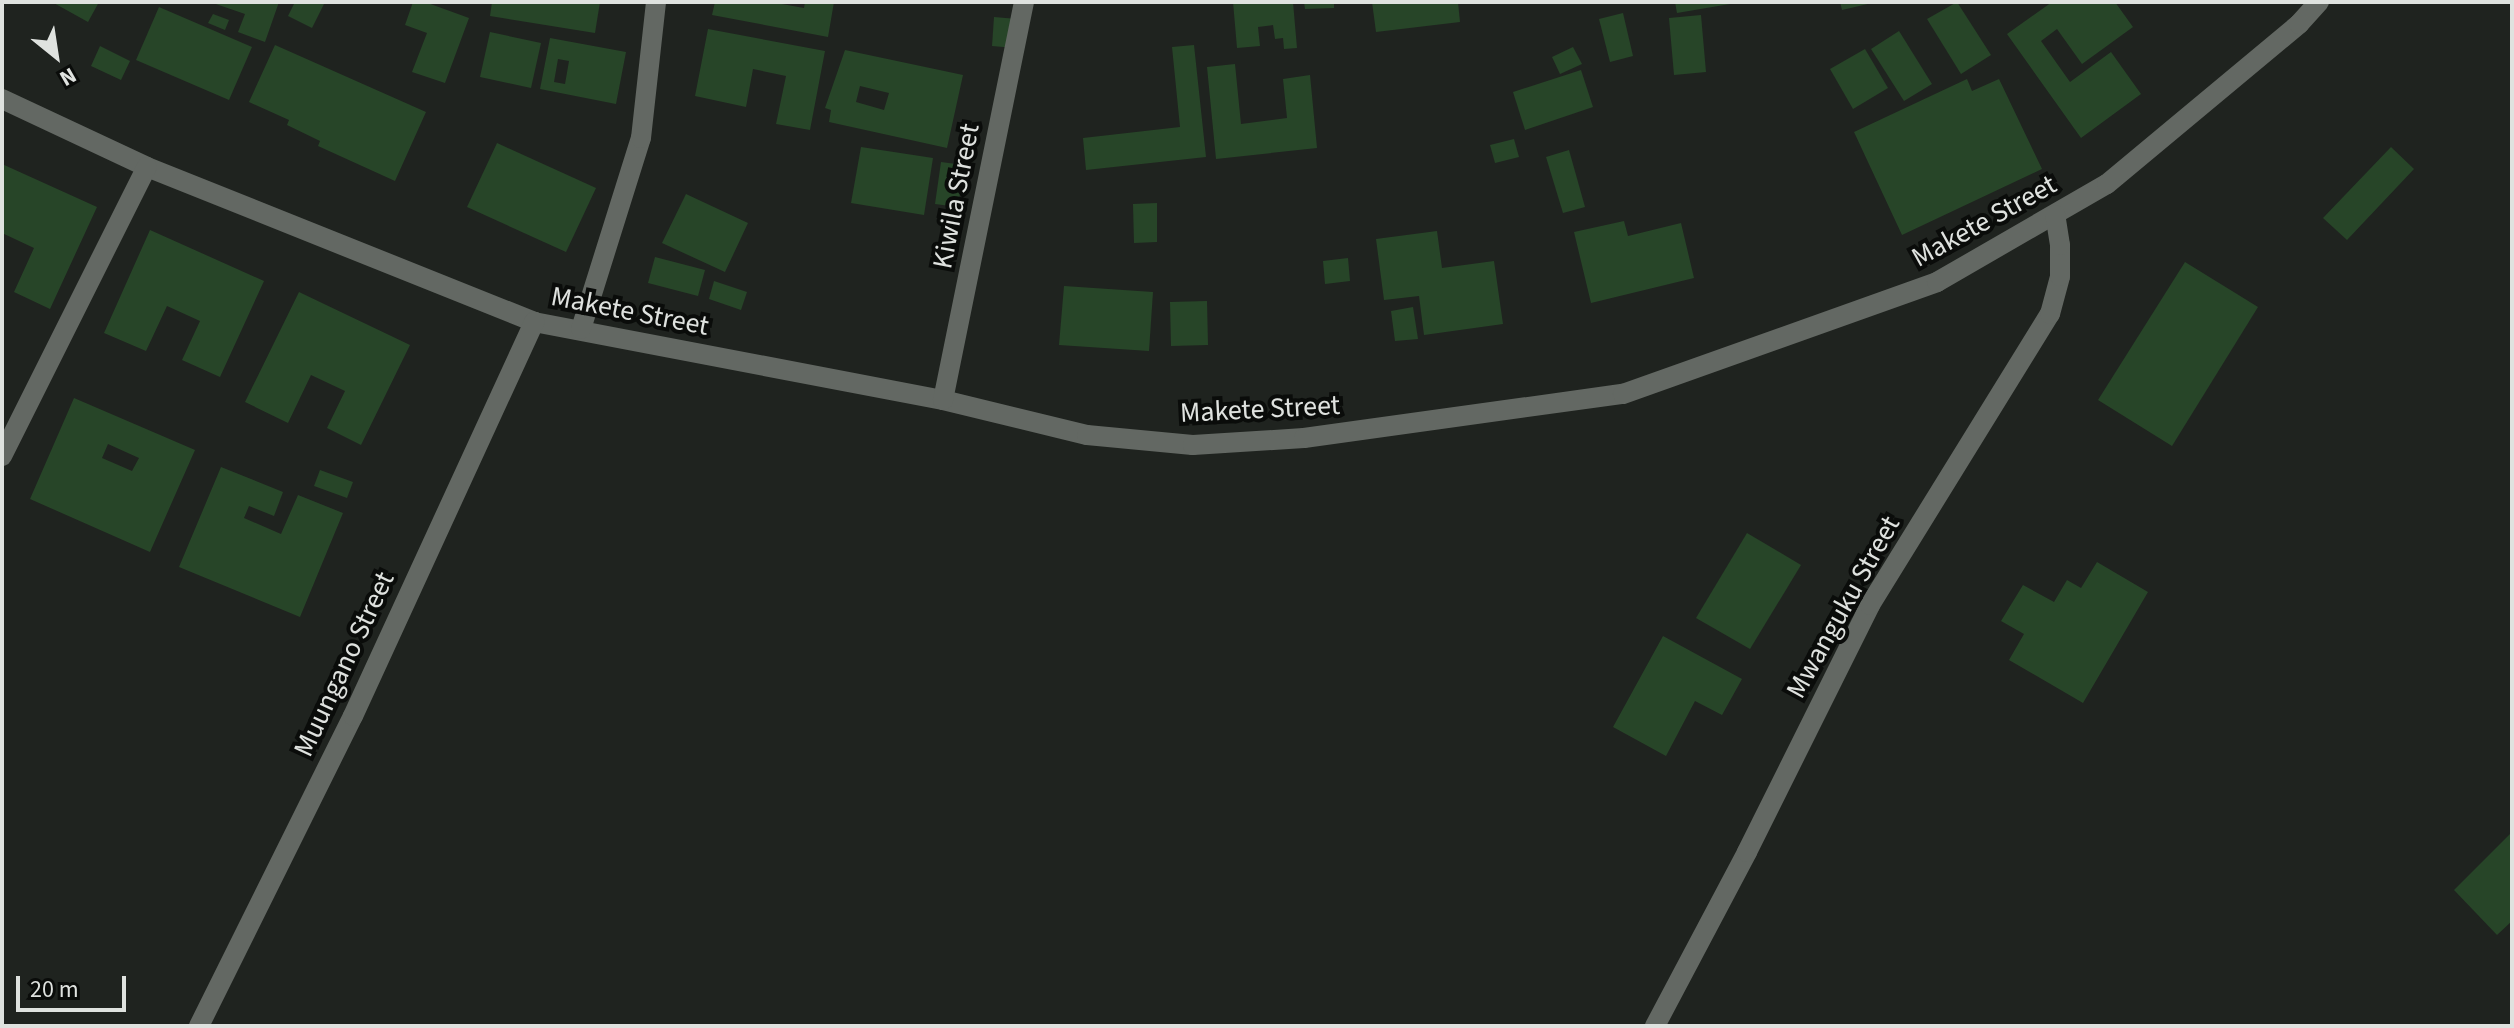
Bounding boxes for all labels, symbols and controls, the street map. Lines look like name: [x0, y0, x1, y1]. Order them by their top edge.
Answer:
north arrow: [16, 16, 96, 96]
text: N: [54, 59, 82, 94]
street label: Kiwila Street: [925, 121, 987, 271]
street label: Makete Street: [1906, 167, 2062, 275]
street label: Makete Street: [548, 279, 712, 343]
street label: Makete Street: [1179, 388, 1341, 430]
street label: Mwanguku Street: [1779, 510, 1907, 704]
street label: Muungano Street: [286, 566, 402, 762]
scale bar: [20, 960, 130, 1010]
text: 20 m: [30, 972, 79, 1007]

